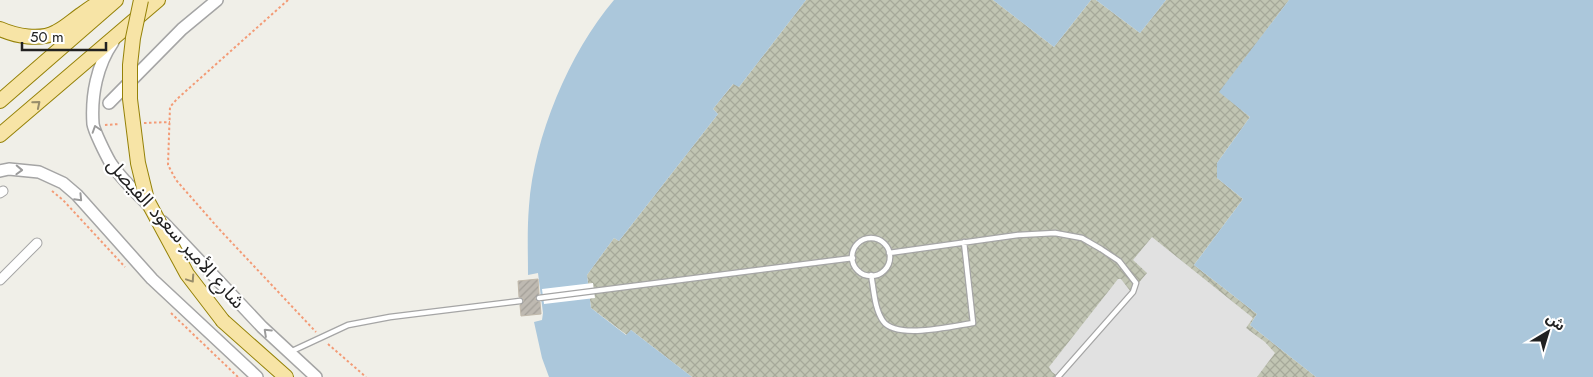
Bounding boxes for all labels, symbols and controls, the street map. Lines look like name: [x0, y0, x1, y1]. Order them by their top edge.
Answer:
scale bar: [22, 20, 106, 52]
text: 50 m: [30, 26, 64, 48]
one-way arrow: [31, 101, 40, 109]
one-way arrow: [92, 126, 102, 134]
street label: شارع الأمير سعود الفيصل: [101, 152, 251, 314]
one-way arrow: [16, 164, 24, 175]
one-way arrow: [73, 192, 82, 201]
one-way arrow: [185, 274, 194, 283]
north arrow: [1523, 307, 1573, 357]
text: ش: [1542, 308, 1570, 336]
one-way arrow: [264, 329, 273, 338]

